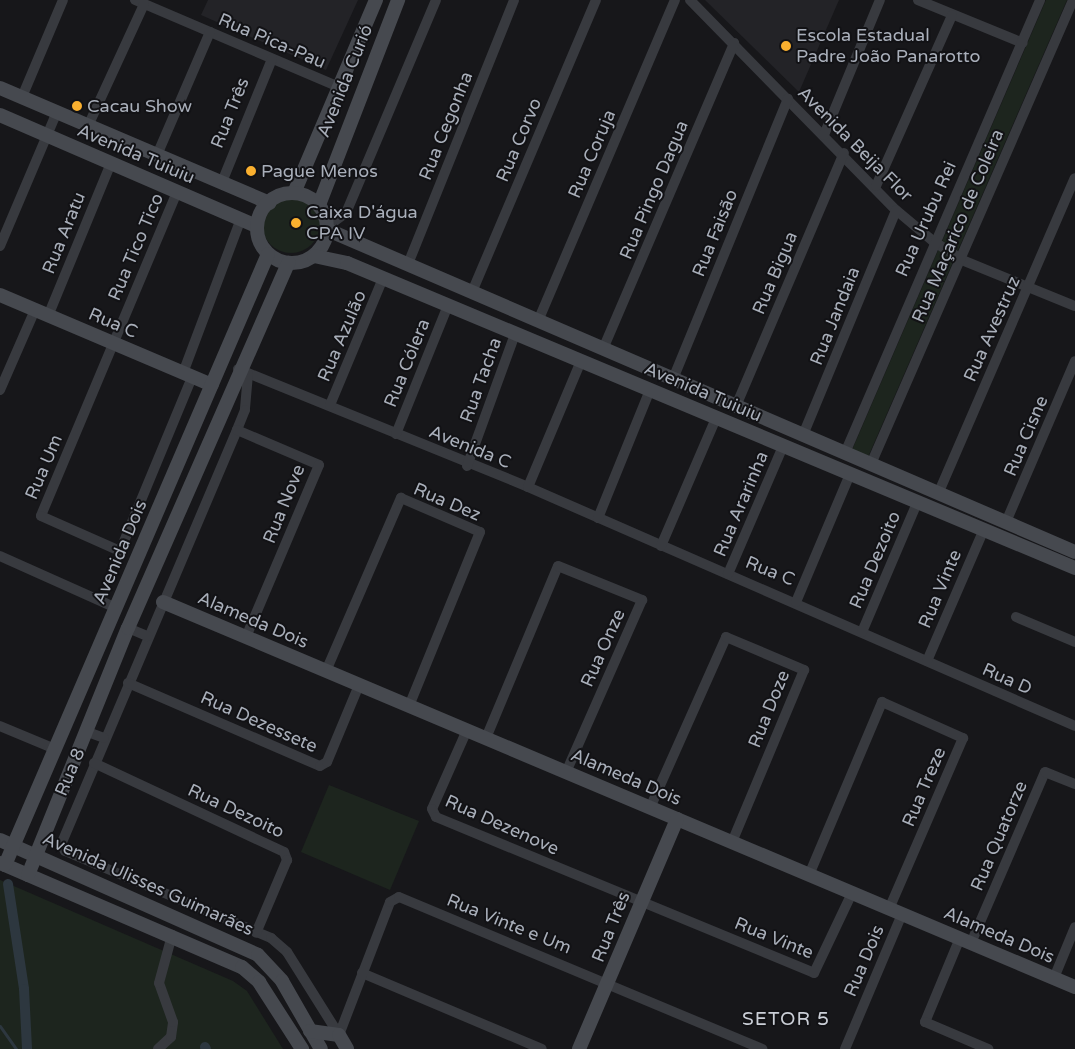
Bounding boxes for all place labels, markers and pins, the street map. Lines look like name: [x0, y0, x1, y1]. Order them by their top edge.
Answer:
place label: Escola Estadual Padre João Panarotto: [796, 25, 981, 68]
marker: Escola Estadual Padre João Panarotto: [780, 40, 792, 52]
place label: Cacau Show: [87, 95, 192, 117]
marker: Cacau Show: [71, 100, 83, 112]
place label: Pague Menos: [261, 160, 378, 182]
marker: Pague Menos: [245, 165, 257, 177]
place label: Caixa D'água CPA IV: [306, 202, 418, 244]
marker: Caixa D'água CPA IV: [290, 217, 302, 229]

